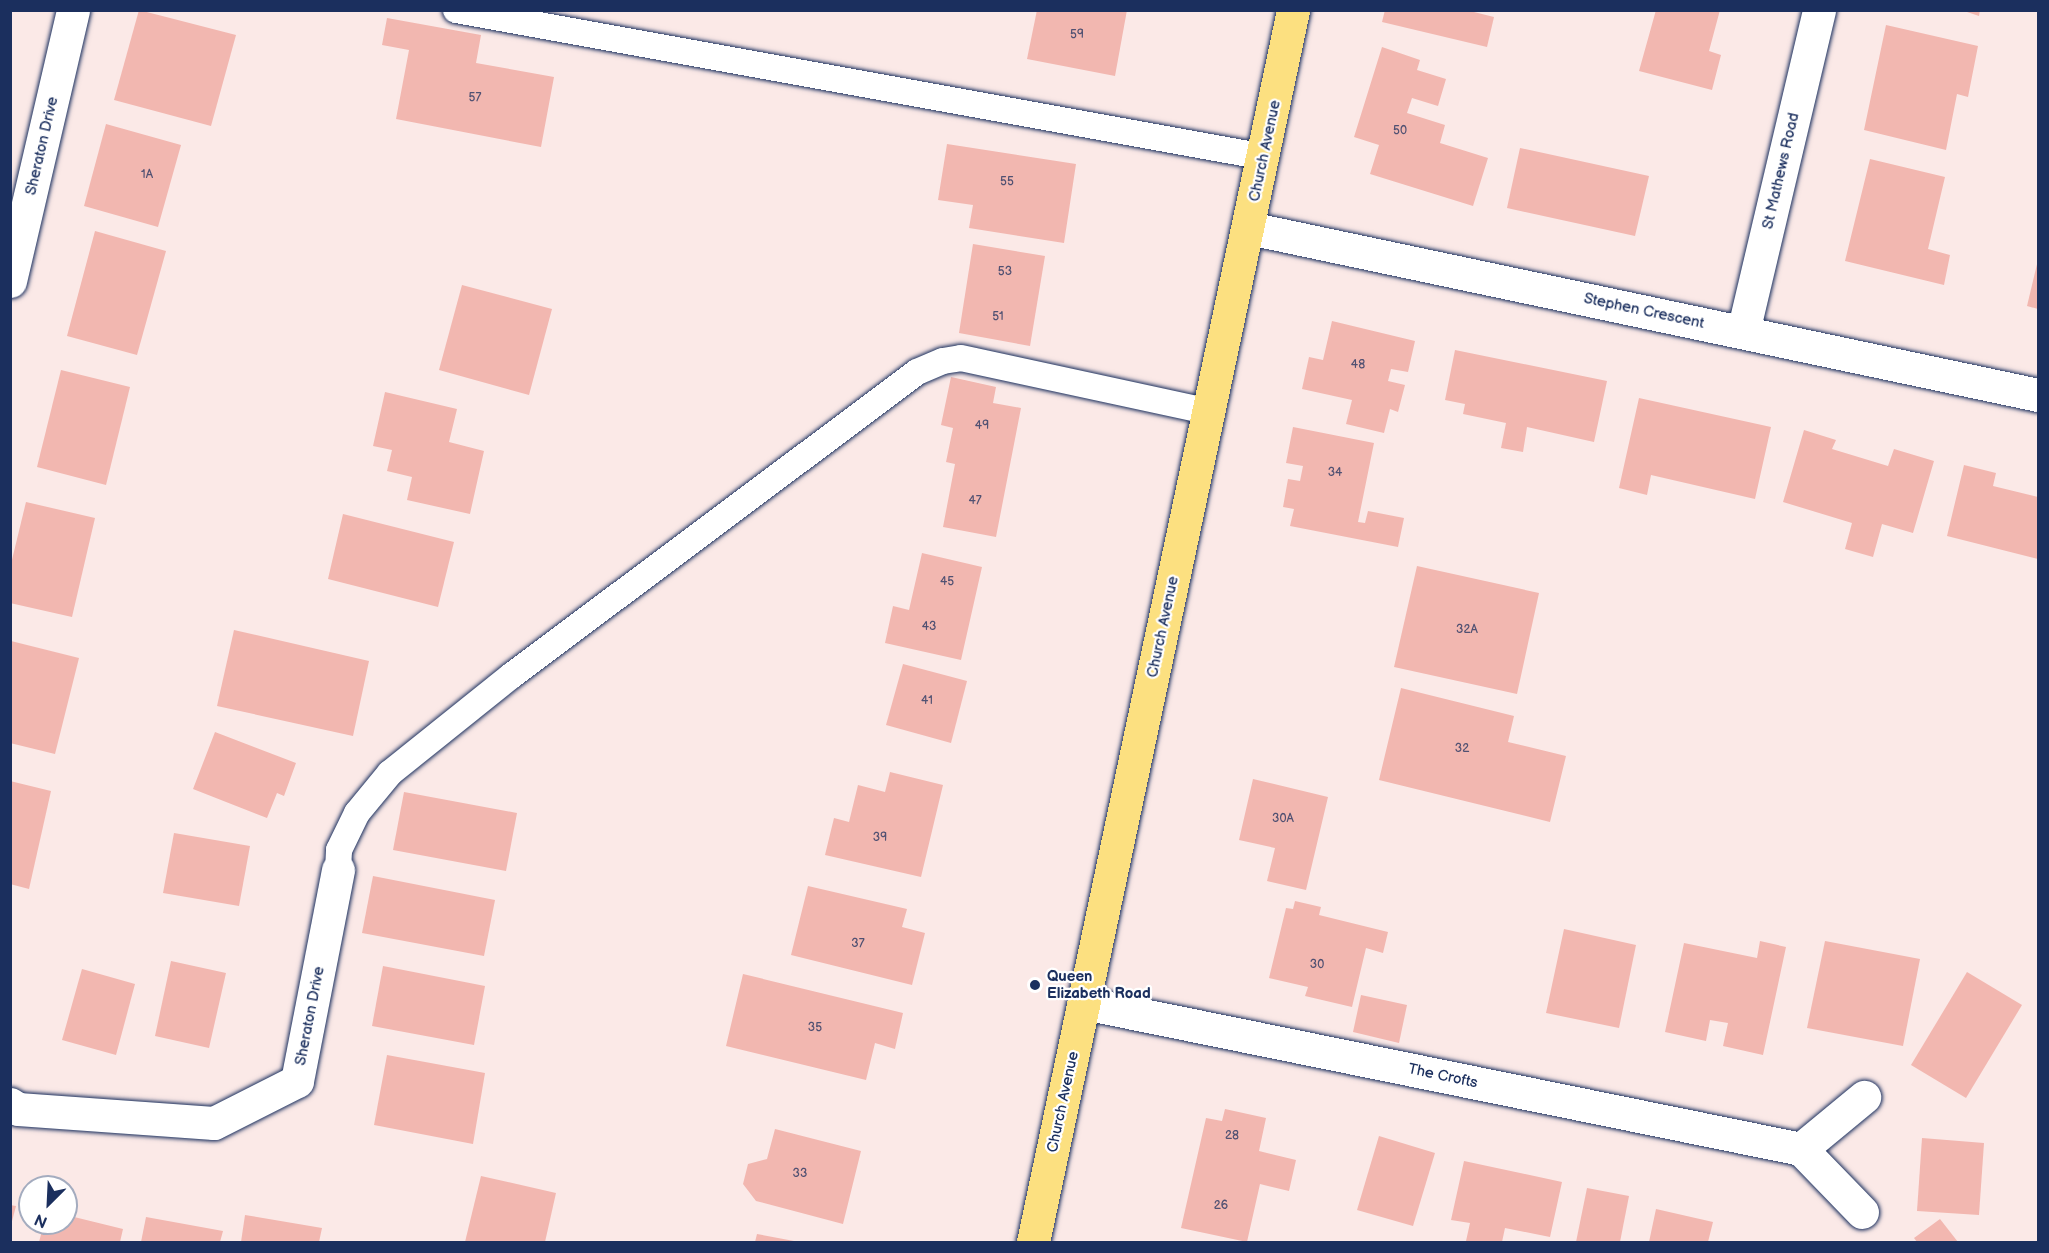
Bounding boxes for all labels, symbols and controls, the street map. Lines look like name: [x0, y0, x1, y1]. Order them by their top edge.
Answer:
house number: 59: [1070, 28, 1084, 42]
house number: 57: [469, 91, 481, 105]
street label: Sheraton Drive: [22, 95, 62, 197]
street label: Church Avenue: [1245, 99, 1285, 203]
street label: St Mathews Road: [1759, 111, 1803, 231]
house number: 50: [1393, 124, 1407, 138]
house number: 1A: [141, 168, 153, 182]
house number: 55: [1000, 175, 1014, 189]
house number: 53: [998, 265, 1012, 279]
street label: Stephen Crescent: [1582, 289, 1706, 333]
house number: 51: [992, 310, 1004, 324]
house number: 48: [1351, 358, 1365, 372]
house number: 49: [975, 419, 989, 433]
house number: 34: [1328, 466, 1342, 480]
house number: 47: [968, 494, 982, 508]
house number: 45: [940, 575, 954, 589]
street label: Church Avenue: [1143, 575, 1183, 679]
house number: 43: [922, 620, 936, 634]
house number: 32A: [1456, 623, 1478, 637]
house number: 41: [921, 694, 933, 708]
house number: 32: [1455, 742, 1469, 756]
house number: 30A: [1272, 812, 1294, 826]
house number: 39: [873, 831, 887, 845]
house number: 37: [851, 937, 865, 951]
house number: 30: [1310, 958, 1324, 972]
street label: Sheraton Drive: [292, 965, 328, 1067]
place label: Queen Elizabeth Road: [1047, 967, 1151, 1002]
marker: Queen Elizabeth Road: [1028, 978, 1042, 992]
house number: 35: [808, 1021, 822, 1035]
street label: Church Avenue: [1043, 1050, 1083, 1154]
street label: The Crofts: [1407, 1060, 1479, 1092]
house number: 28: [1225, 1129, 1239, 1143]
house number: 33: [793, 1167, 807, 1181]
north arrow: [18, 1175, 78, 1235]
house number: 26: [1214, 1199, 1228, 1213]
text: N: [32, 1209, 51, 1231]

